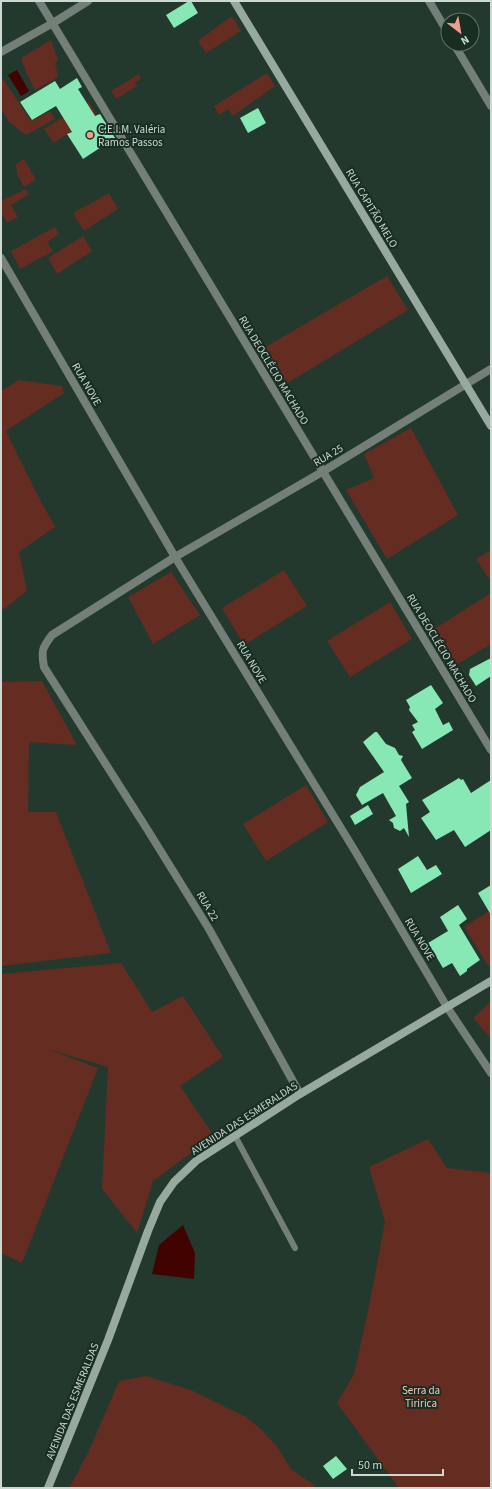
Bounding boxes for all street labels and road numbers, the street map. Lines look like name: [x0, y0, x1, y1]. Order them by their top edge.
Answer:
street label: RUA CAPITÃO MELO: [342, 166, 401, 251]
street label: RUA DEOCLÉCIO MACHADO: [235, 313, 312, 428]
street label: RUA NOVE: [68, 360, 105, 409]
street label: RUA 25: [311, 441, 346, 470]
street label: RUA DEOCLÉCIO MACHADO: [403, 591, 480, 706]
street label: RUA NOVE: [233, 638, 270, 686]
street label: RUA 22: [193, 889, 222, 924]
street label: RUA NOVE: [401, 915, 438, 963]
street label: AVENIDA DAS ESMERALDAS: [188, 1078, 301, 1159]
street label: AVENIDA DAS ESMERALDAS: [42, 1341, 103, 1462]

